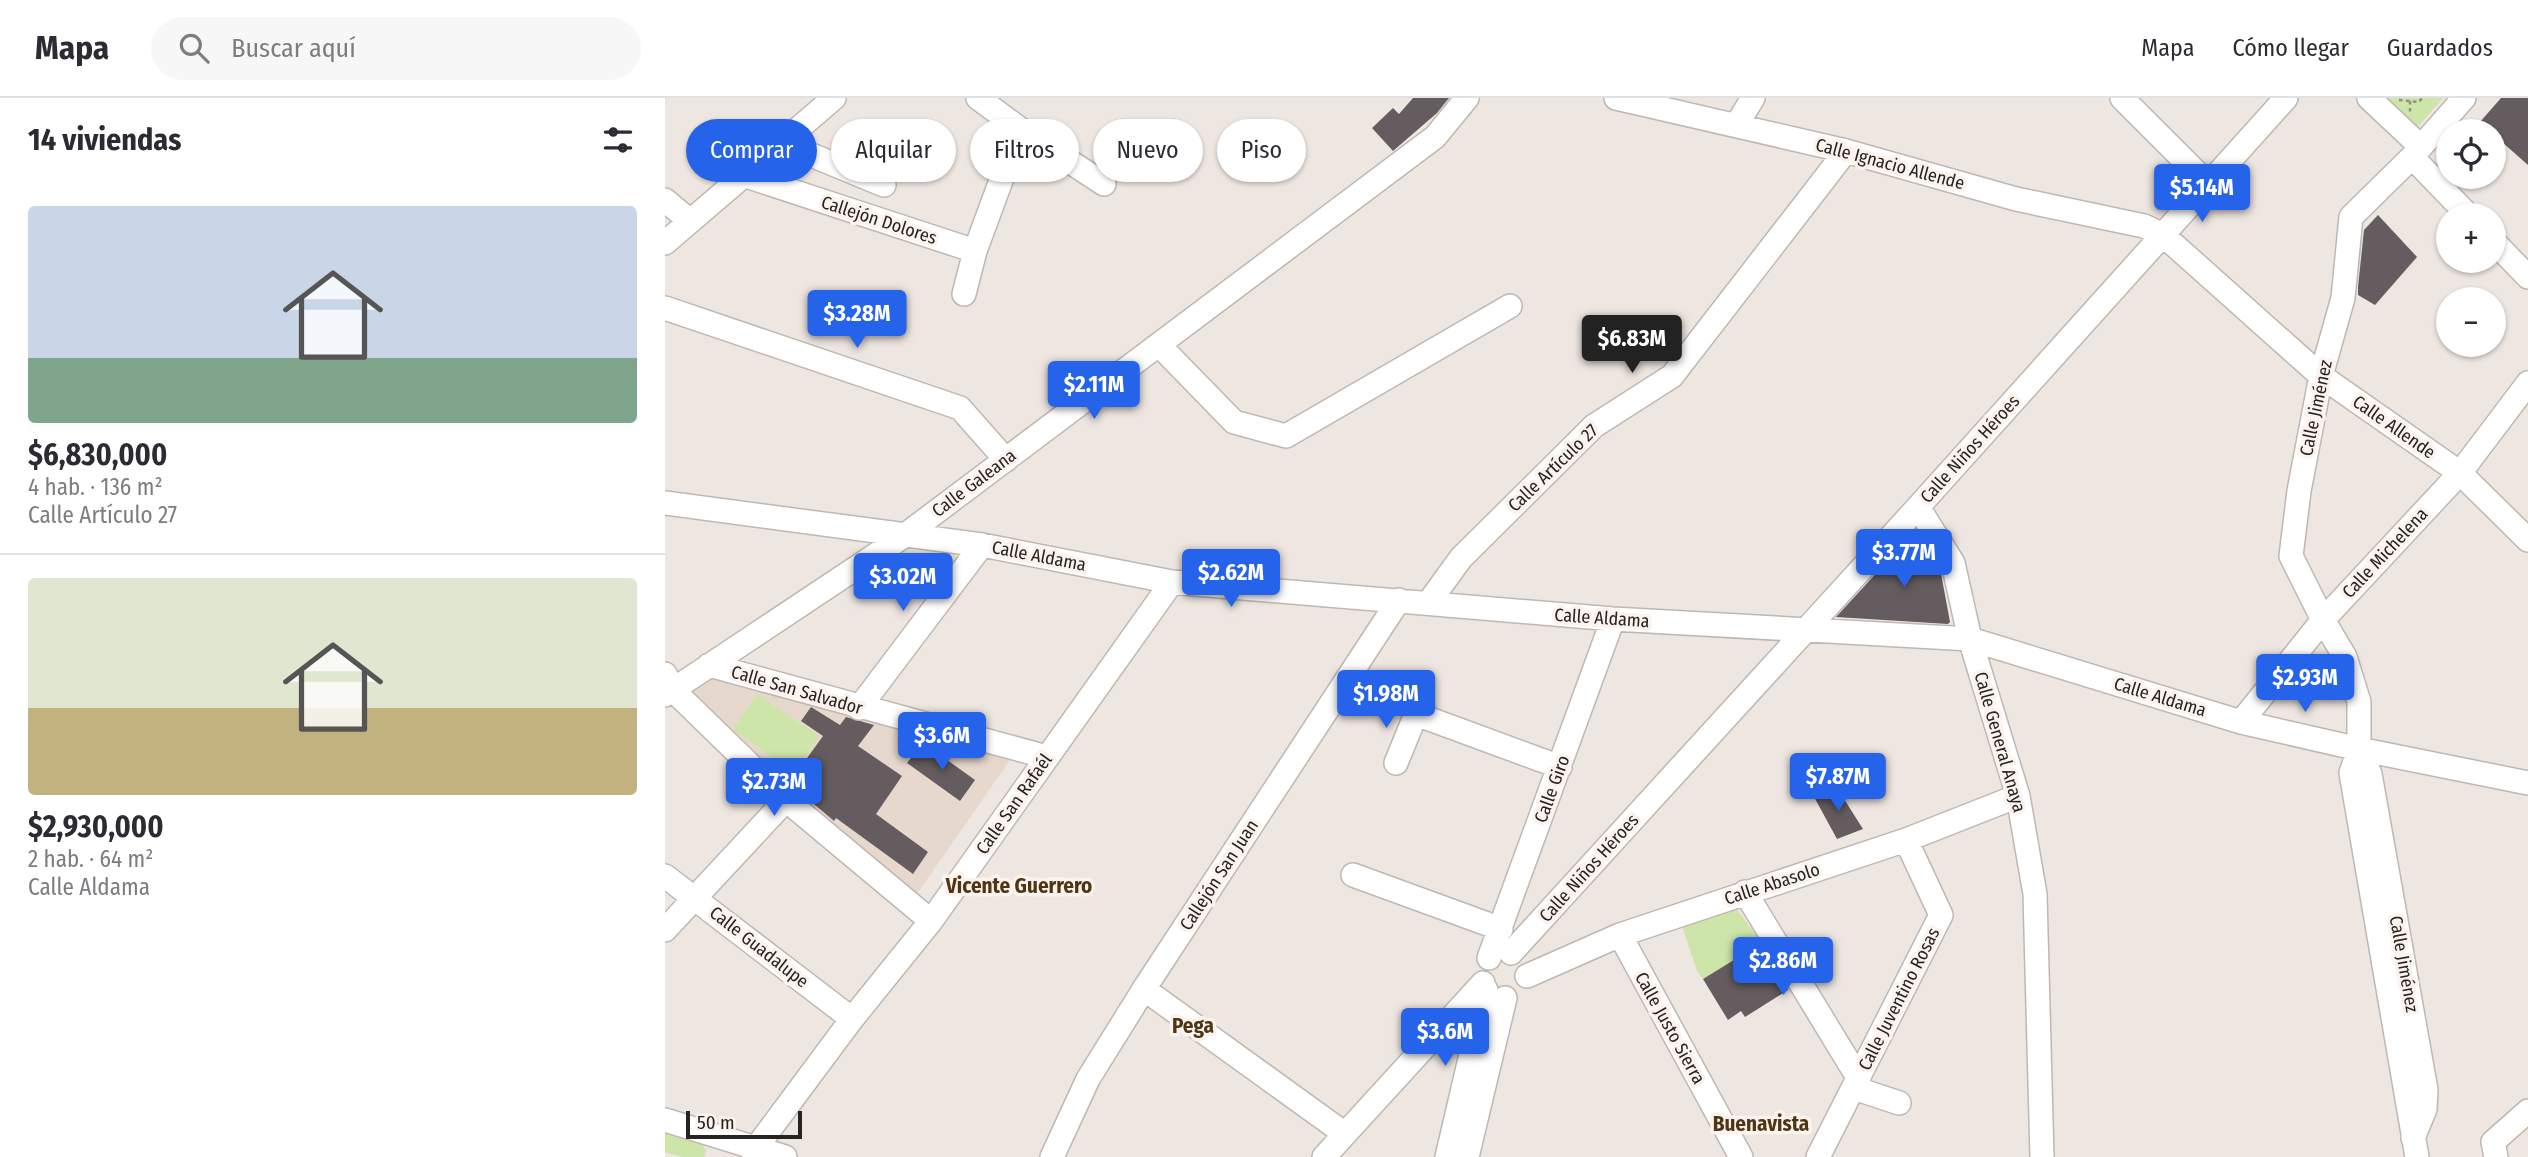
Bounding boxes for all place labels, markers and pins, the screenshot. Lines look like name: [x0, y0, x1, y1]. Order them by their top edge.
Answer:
pin: $5.14M: [2145, 164, 2259, 224]
pin: $3.28M: [800, 290, 914, 350]
pin: $6.83M: [1575, 316, 1689, 375]
pin: $2.11M: [1037, 362, 1151, 421]
pin: $3.77M: [1847, 530, 1961, 589]
pin: $2.62M: [1174, 550, 1288, 609]
pin: $3.02M: [846, 554, 960, 613]
pin: $2.93M: [2248, 654, 2362, 714]
pin: $1.98M: [1329, 670, 1443, 730]
pin: $3.6M: [893, 712, 991, 772]
pin: $7.87M: [1781, 754, 1895, 813]
pin: $2.73M: [717, 758, 831, 818]
pin: $2.86M: [1726, 937, 1840, 997]
pin: $3.6M: [1396, 1009, 1494, 1068]

